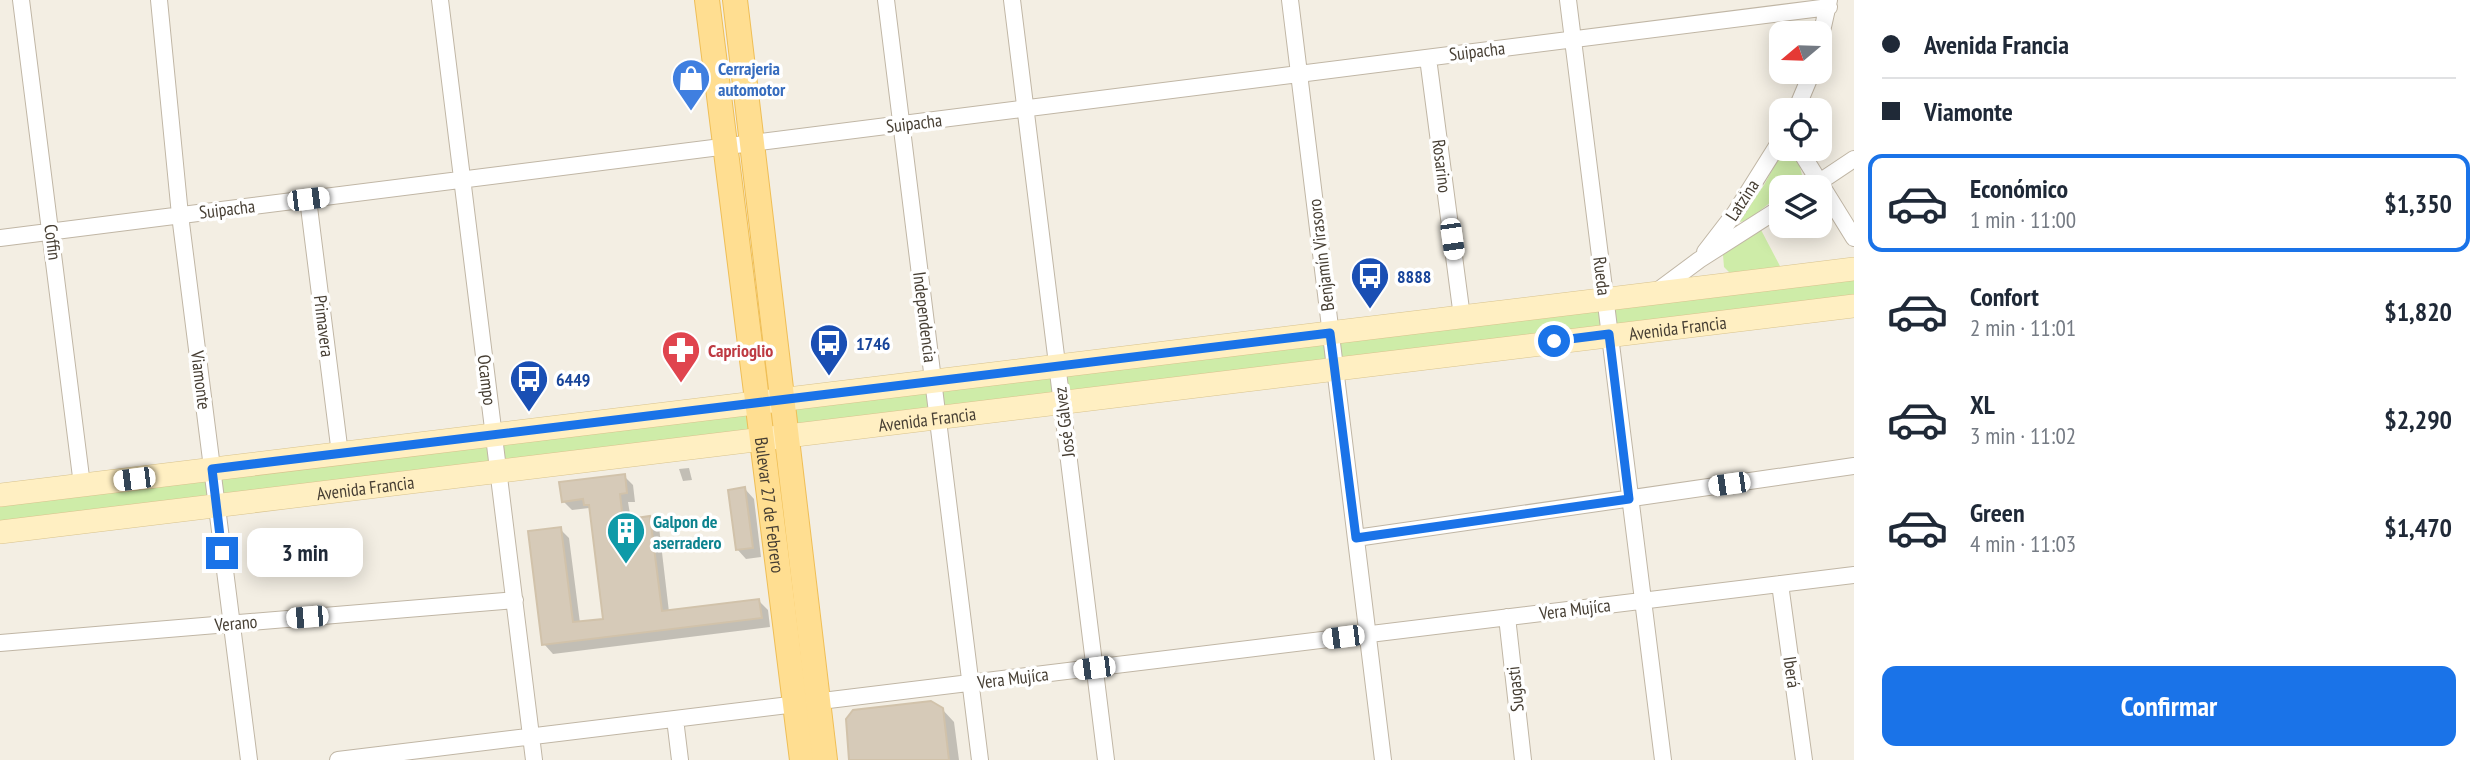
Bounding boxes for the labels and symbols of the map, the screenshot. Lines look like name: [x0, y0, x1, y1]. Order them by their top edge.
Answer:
north arrow: [1769, 21, 1832, 84]
street label: Suipacha: [1448, 36, 1506, 66]
shop icon: Cerrajeria automotor: [670, 57, 712, 112]
place label: Cerrajeria automotor: [718, 57, 786, 101]
street label: Suipacha: [885, 108, 943, 138]
street label: Rosarino: [1427, 138, 1457, 194]
street label: Latzina: [1720, 175, 1764, 225]
car: [286, 186, 331, 212]
street label: Suipacha: [198, 194, 256, 224]
street label: Benjamín Virasoro: [1303, 197, 1339, 312]
car: [1439, 217, 1466, 261]
street label: Coffin: [39, 223, 67, 261]
bus stop icon: 8888: [1349, 255, 1391, 310]
street label: Rueda: [1588, 255, 1616, 297]
place label: 8888: [1397, 265, 1431, 288]
street label: Independencia: [908, 270, 942, 364]
street label: Primavera: [309, 294, 339, 358]
street label: Avenida Francia: [1628, 310, 1728, 345]
bus stop icon: 1746: [808, 322, 850, 377]
route start: [1538, 325, 1570, 357]
pharmacy icon: Caprioglio: [660, 329, 702, 384]
place label: 1746: [856, 332, 890, 355]
place label: Caprioglio: [708, 339, 773, 362]
street label: Viamonte: [186, 348, 216, 411]
street label: Ocampo: [472, 353, 502, 407]
bus stop icon: 6449: [508, 358, 550, 413]
place label: 6449: [556, 368, 590, 391]
street label: José Gálvez: [1048, 386, 1080, 459]
street label: Avenida Francia: [877, 402, 977, 436]
street label: Bulevar 27 de Febrero: [750, 436, 790, 575]
car: [112, 466, 157, 492]
street label: Avenida Francia: [315, 470, 415, 505]
car: [1707, 471, 1752, 497]
building icon: Galpon de aserradero: [605, 510, 647, 565]
place label: Galpon de aserradero: [653, 510, 721, 554]
callout: 3 min: [246, 528, 362, 578]
route end: [206, 537, 238, 569]
street label: Vera Mujíca: [1537, 593, 1612, 625]
car: [286, 605, 329, 629]
street label: Verano: [213, 610, 258, 636]
car: [1321, 624, 1366, 650]
car: [1072, 655, 1117, 681]
street label: Iberá: [1778, 655, 1806, 689]
street label: Vera Mujíca: [975, 662, 1050, 694]
street label: Sugasti: [1501, 665, 1529, 713]

